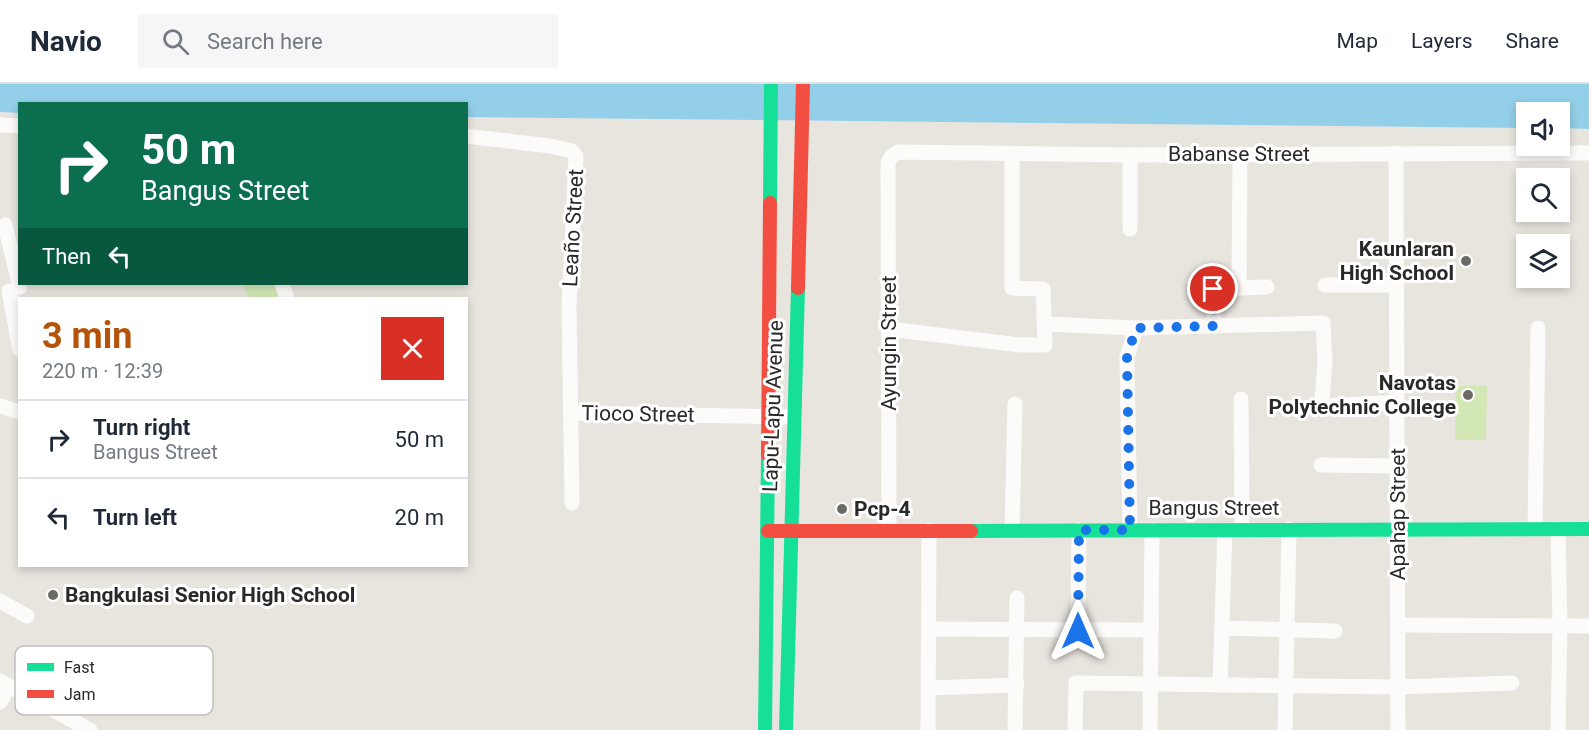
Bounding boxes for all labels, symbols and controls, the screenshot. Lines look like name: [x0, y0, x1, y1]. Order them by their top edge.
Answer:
search box: [138, 14, 558, 68]
text: Navio: [30, 25, 102, 58]
icon: search: [159, 25, 192, 58]
text: Search here: [207, 29, 323, 54]
text: Map: [1336, 29, 1378, 53]
text: Layers: [1411, 29, 1472, 53]
text: Share: [1505, 29, 1559, 53]
map controls: [1516, 102, 1570, 288]
button: sound: [1516, 102, 1570, 156]
text: 50 m: [141, 125, 236, 174]
icon: right: [42, 126, 120, 204]
street label: Babanse Street: [1168, 142, 1310, 166]
street label: Leaño Street: [558, 168, 588, 288]
button: search: [1516, 168, 1570, 222]
text: Bangus Street: [141, 175, 309, 207]
button: layers: [1516, 234, 1570, 288]
place label: Kaunlaran High School: [1340, 237, 1454, 285]
icon: left: [103, 240, 136, 273]
text: Then: [42, 244, 91, 269]
marker: Kaunlaran High School: [1459, 254, 1473, 268]
pin: [1187, 263, 1238, 314]
icon: arrive: [1196, 272, 1229, 305]
street label: Ayungin Street: [877, 275, 901, 411]
text: 3 min: [42, 315, 133, 357]
button: close: [381, 317, 444, 380]
street label: Lapu-Lapu Avenue: [758, 320, 788, 492]
text: 220 m · 12:39: [42, 359, 163, 383]
place label: Navotas Polytechnic College: [1269, 371, 1456, 419]
marker: Navotas Polytechnic College: [1461, 388, 1475, 402]
street label: Tioco Street: [581, 401, 695, 427]
text: Turn right: [93, 415, 190, 440]
icon: right: [42, 423, 75, 456]
text: 50 m: [395, 427, 444, 452]
text: Bangus Street: [93, 440, 218, 464]
street label: Apahap Street: [1386, 448, 1410, 580]
street label: Bangus Street: [1149, 496, 1280, 520]
place label: Pcp-4: [854, 497, 910, 521]
icon: left: [42, 501, 75, 534]
marker: Pcp-4: [835, 502, 849, 516]
text: Turn left: [93, 505, 177, 530]
text: 20 m: [395, 505, 444, 530]
place label: Bangkulasi Senior High School: [65, 583, 355, 607]
marker: Bangkulasi Senior High School: [46, 588, 60, 602]
position arrow: [1046, 599, 1110, 663]
legend: [15, 646, 213, 715]
text: Fast: [64, 658, 95, 677]
text: Jam: [64, 685, 96, 704]

